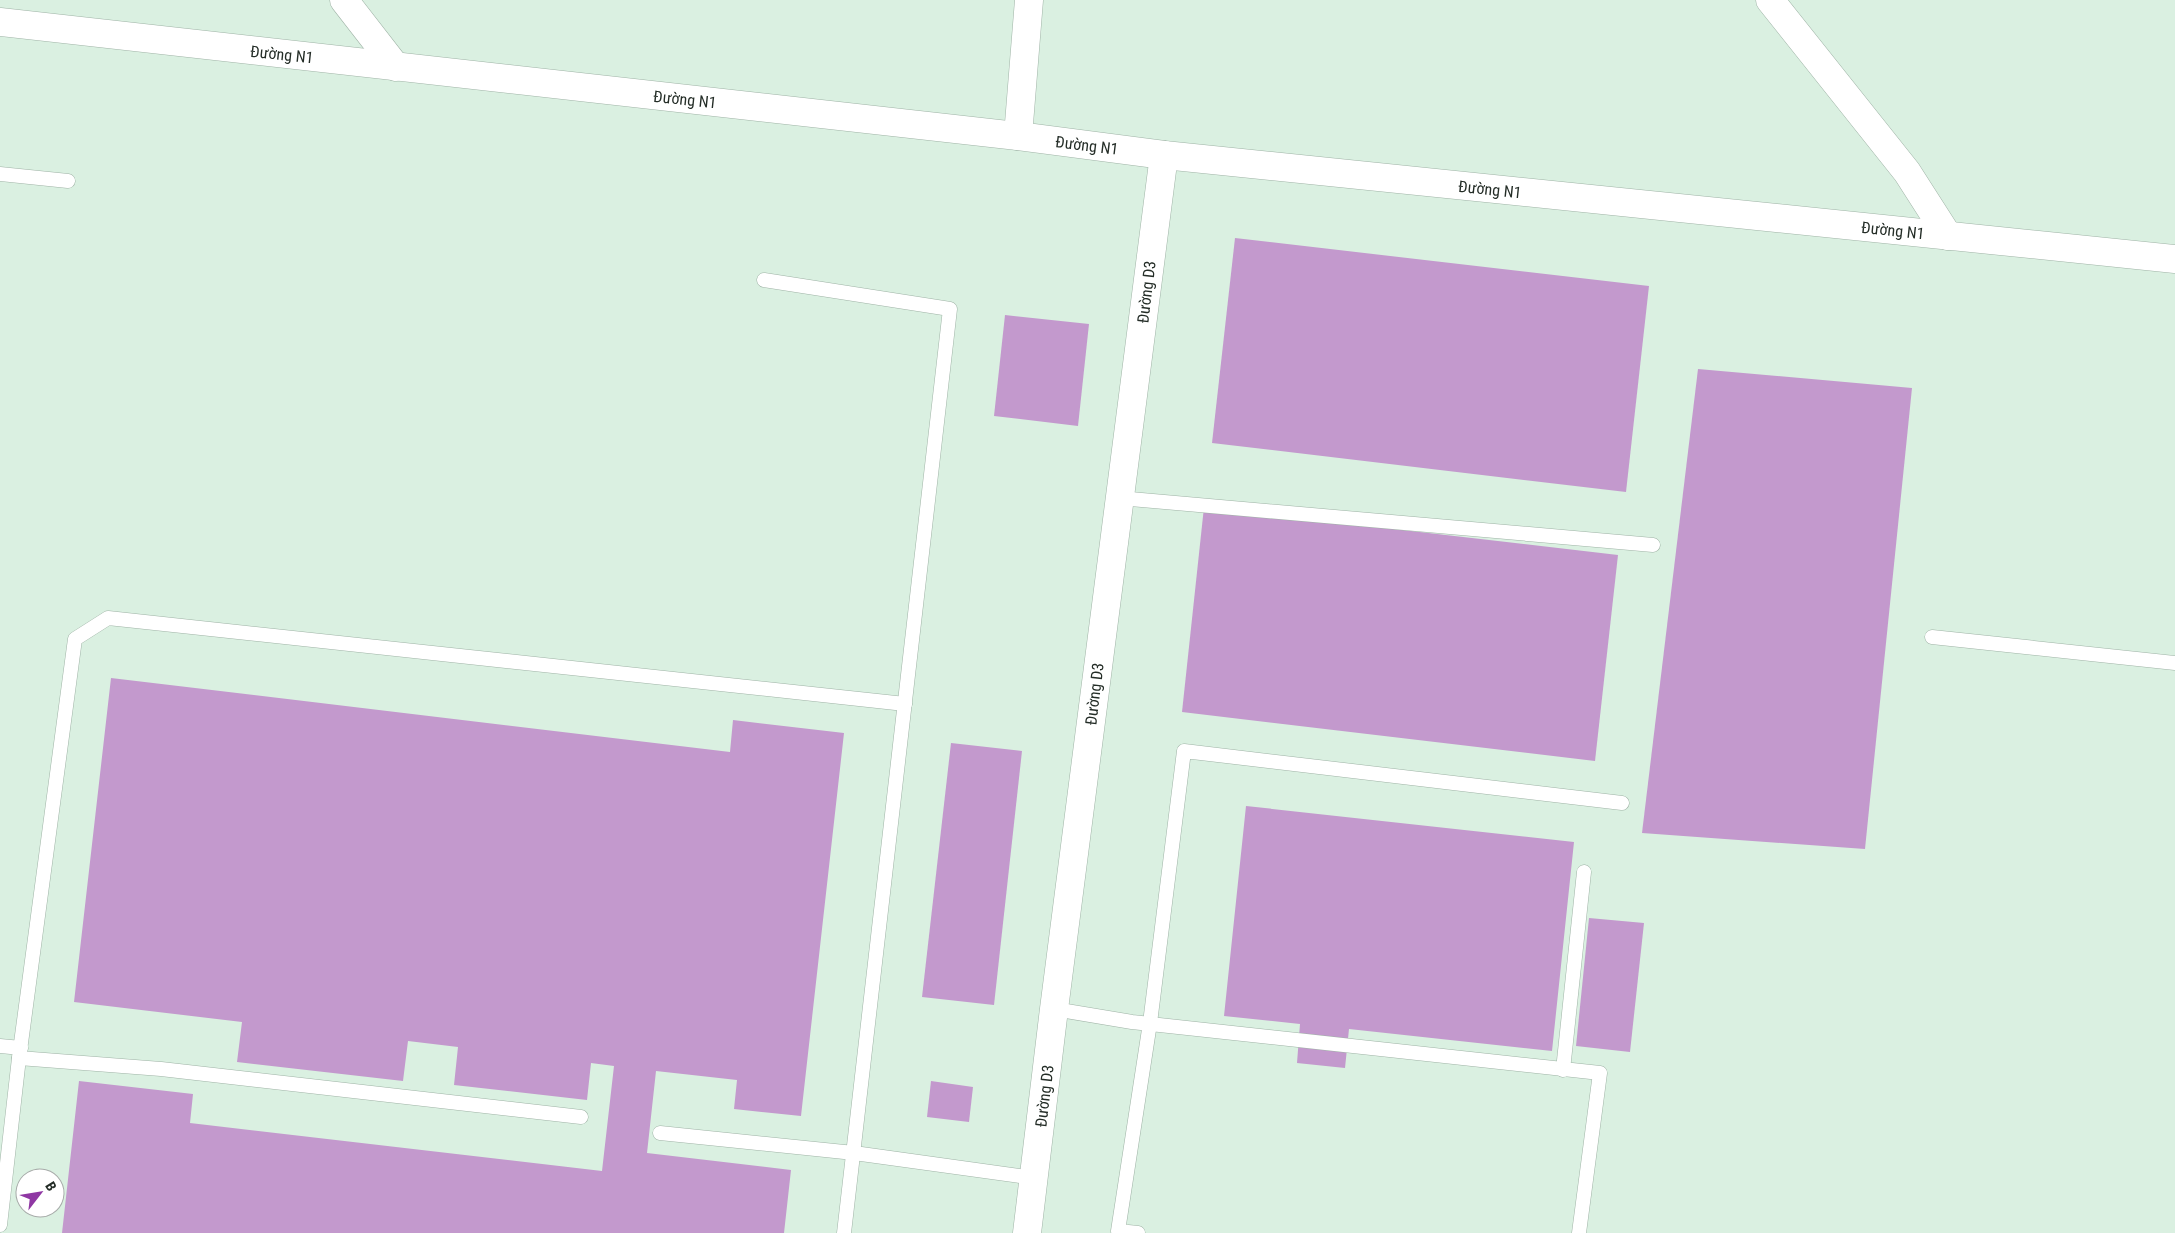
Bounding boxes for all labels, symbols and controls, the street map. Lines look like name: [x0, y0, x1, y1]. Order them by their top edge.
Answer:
street label: Đường N1: [249, 42, 314, 67]
street label: Đường N1: [652, 87, 717, 112]
street label: Đường N1: [1054, 132, 1120, 159]
street label: Đường N1: [1457, 177, 1522, 202]
street label: Đường N1: [1860, 218, 1925, 243]
street label: Đường D3: [1133, 260, 1160, 324]
street label: Đường D3: [1081, 662, 1108, 726]
street label: Đường D3: [1031, 1064, 1058, 1128]
north arrow: [15, 1168, 65, 1218]
text: B: [42, 1179, 60, 1194]

